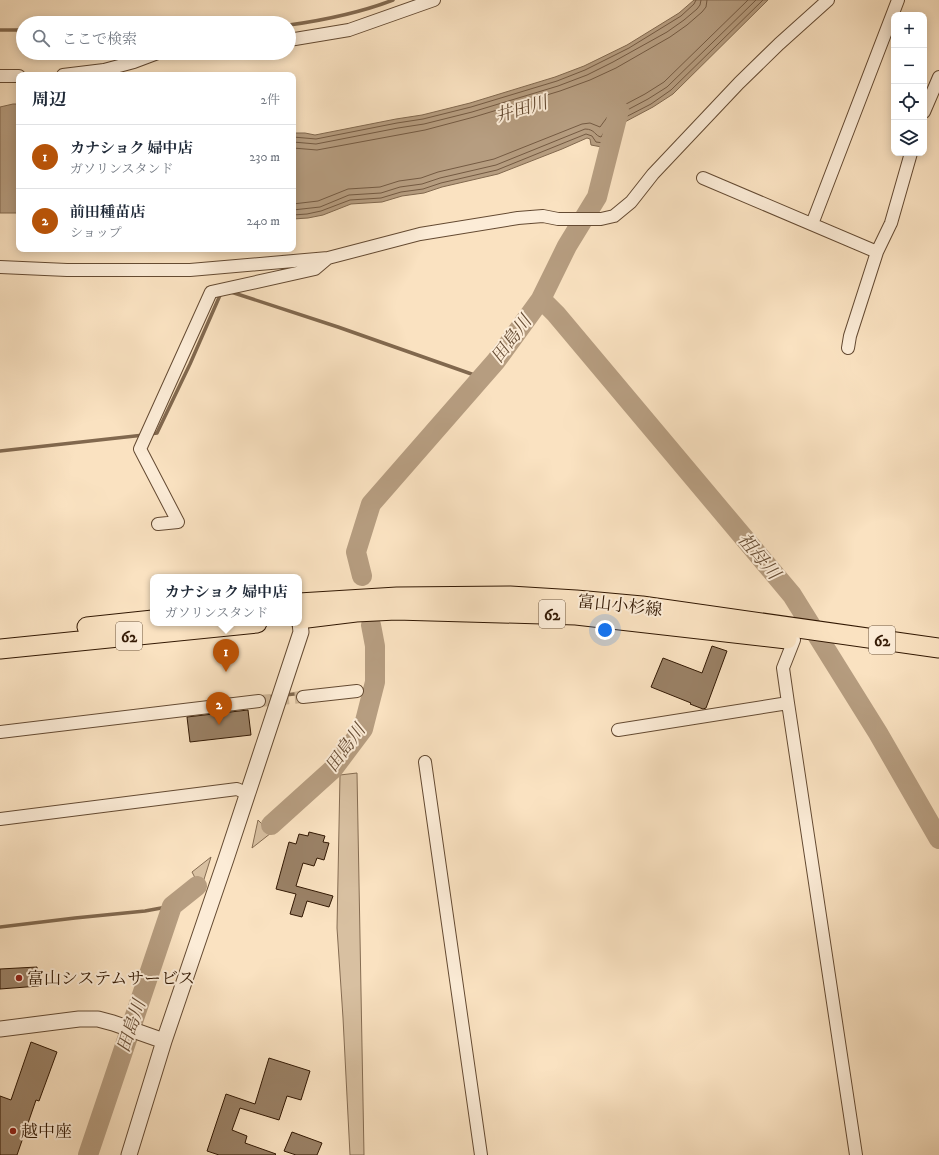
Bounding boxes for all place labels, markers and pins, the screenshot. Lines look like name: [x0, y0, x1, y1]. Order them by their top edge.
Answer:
pin: 1: [213, 639, 239, 672]
pin: 2: [206, 692, 232, 725]
place label: 富山システムサービス: [27, 968, 195, 990]
marker: 富山システムサービス: [14, 973, 24, 983]
place label: 越中座: [21, 1121, 72, 1143]
marker: 越中座: [8, 1126, 18, 1136]

